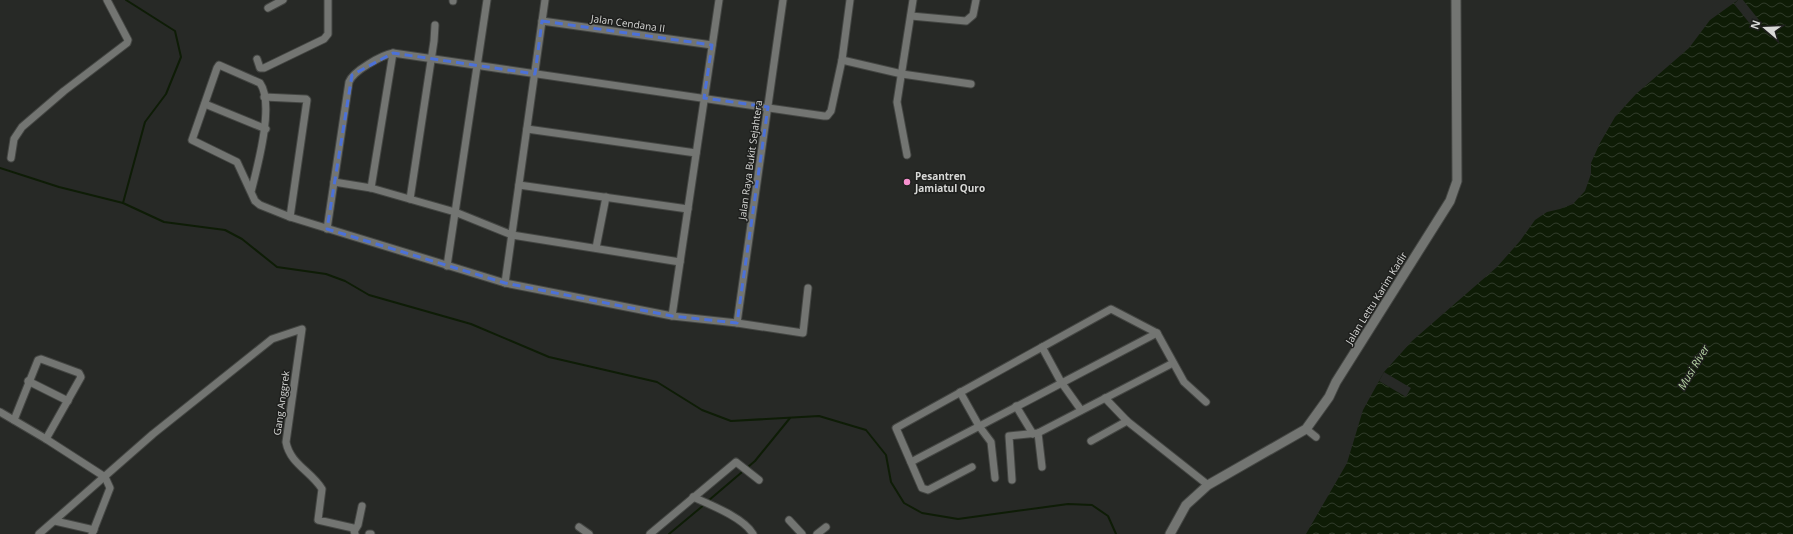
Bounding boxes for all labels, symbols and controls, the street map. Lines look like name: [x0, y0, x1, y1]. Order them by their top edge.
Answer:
north arrow: [1745, 8, 1785, 48]
street label: Jalan Cendana II: [589, 11, 666, 35]
text: N: [1747, 18, 1764, 31]
street label: Jalan Raya Bukit Sejahtera: [735, 99, 765, 222]
place label: Pesantren Jamiatul Quro: [914, 169, 985, 195]
marker: Pesantren Jamiatul Quro: [902, 177, 912, 187]
street label: Jalan Lettu Karim Kadir: [1341, 249, 1410, 348]
water label: Musi River: [1674, 341, 1713, 392]
street label: Gang Anggrek: [270, 369, 293, 436]

